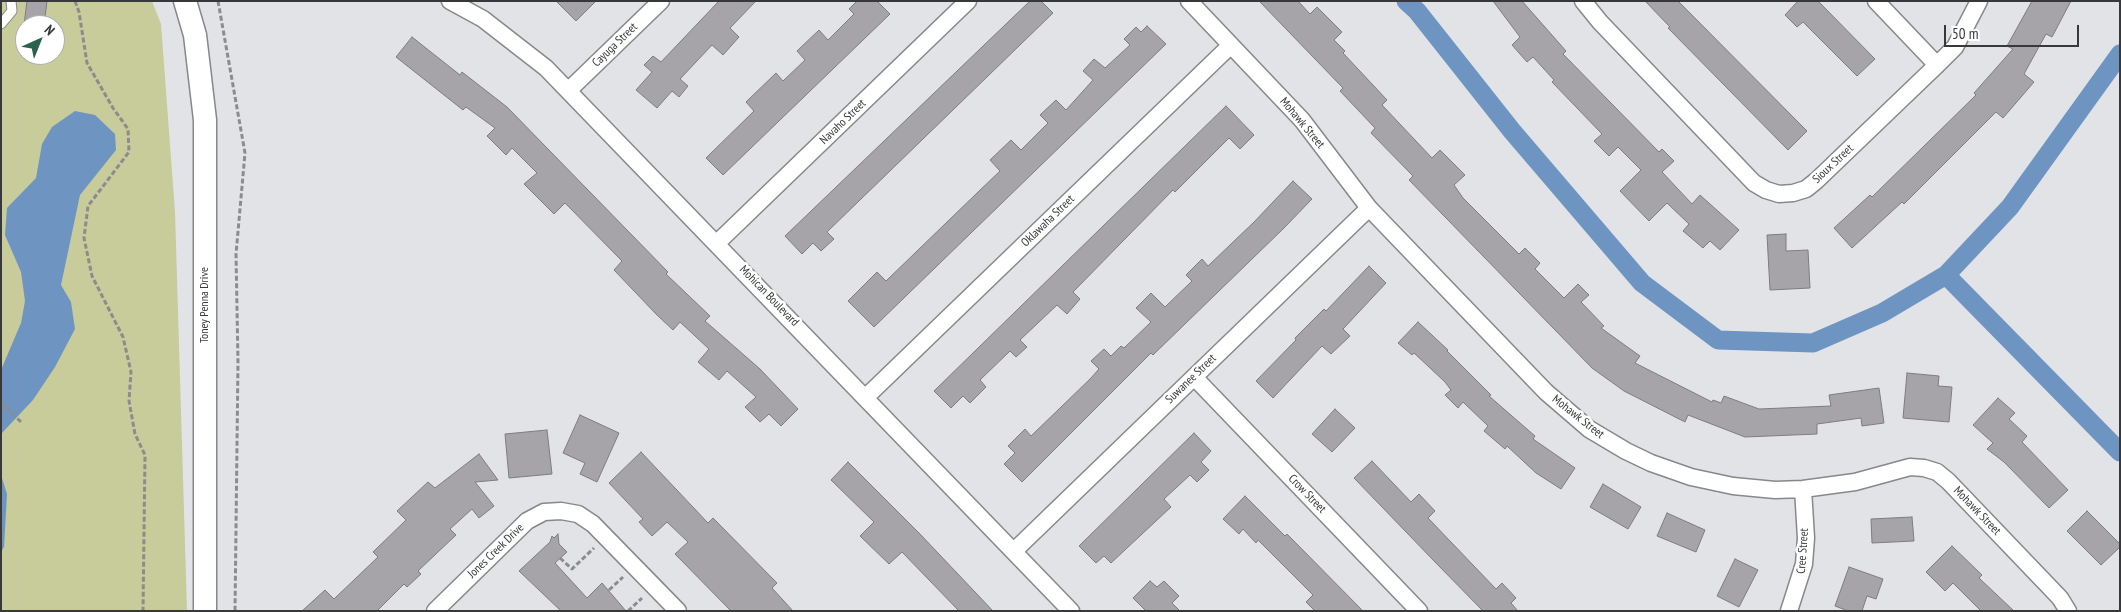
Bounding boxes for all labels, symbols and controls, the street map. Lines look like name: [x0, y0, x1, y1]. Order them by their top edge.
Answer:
north arrow: [15, 15, 65, 65]
scale bar: [1946, 15, 2081, 47]
street label: Cayuga Street: [589, 20, 641, 70]
text: N: [41, 21, 59, 39]
text: 50 m: [1952, 24, 1978, 43]
street label: Mohawk Street: [1277, 95, 1327, 151]
street label: Navaho Street: [817, 96, 869, 148]
street label: Sioux Street: [1810, 142, 1856, 186]
street label: Oklawaha Street: [1018, 192, 1078, 250]
street label: Mohican Boulevard: [736, 263, 802, 329]
street label: Toney Penna Drive: [198, 267, 212, 343]
street label: Suwanee Street: [1163, 351, 1219, 407]
street label: Mohawk Street: [1549, 392, 1607, 442]
street label: Crow Street: [1285, 472, 1329, 516]
street label: Mohawk Street: [1950, 484, 2004, 538]
street label: Jones Creek Drive: [465, 521, 527, 581]
street label: Cree Street: [1794, 528, 1812, 574]

